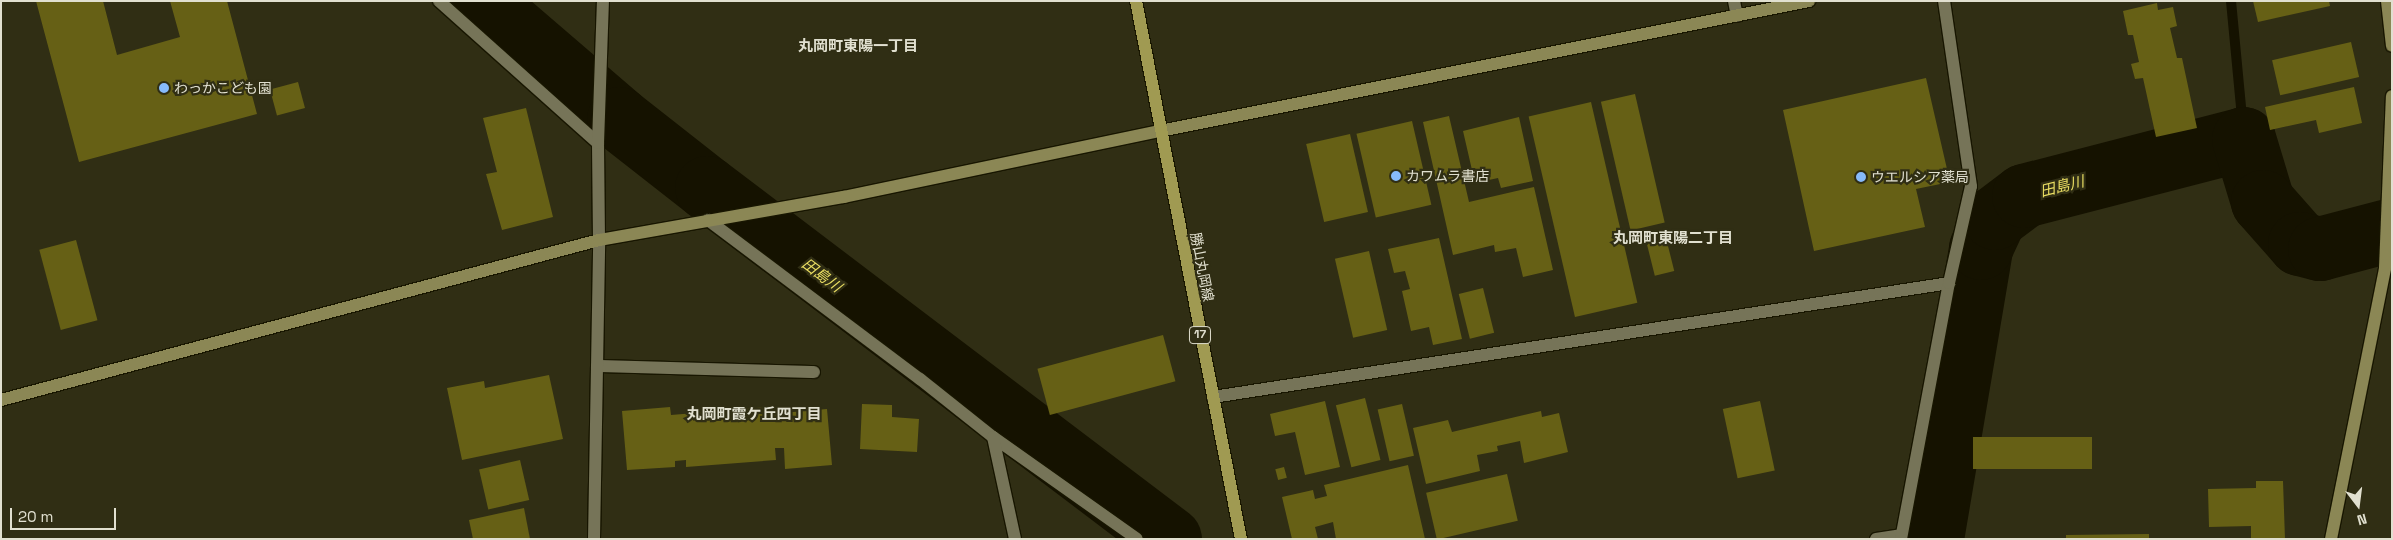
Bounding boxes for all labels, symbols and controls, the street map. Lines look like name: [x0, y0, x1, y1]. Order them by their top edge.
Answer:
district label: 丸岡町東陽一丁目: [798, 37, 918, 55]
place label: わっかこども園: [174, 80, 272, 96]
marker: わっかこども園: [158, 82, 170, 94]
place label: カワムラ書店: [1406, 168, 1490, 184]
place label: ウエルシア薬局: [1871, 169, 1969, 185]
marker: カワムラ書店: [1390, 170, 1402, 182]
marker: ウエルシア薬局: [1855, 171, 1867, 183]
water label: 田島川: [2038, 172, 2086, 200]
district label: 丸岡町東陽二丁目: [1613, 229, 1733, 247]
street label: 勝山丸岡線: [1187, 231, 1217, 303]
water label: 田島川: [799, 254, 845, 296]
road number: 17: [1189, 326, 1211, 344]
district label: 丸岡町霞ケ丘四丁目: [687, 405, 821, 423]
north arrow: [2333, 480, 2383, 530]
scale bar: [12, 498, 119, 530]
text: 20 m: [18, 507, 53, 526]
text: N: [2355, 510, 2369, 529]

